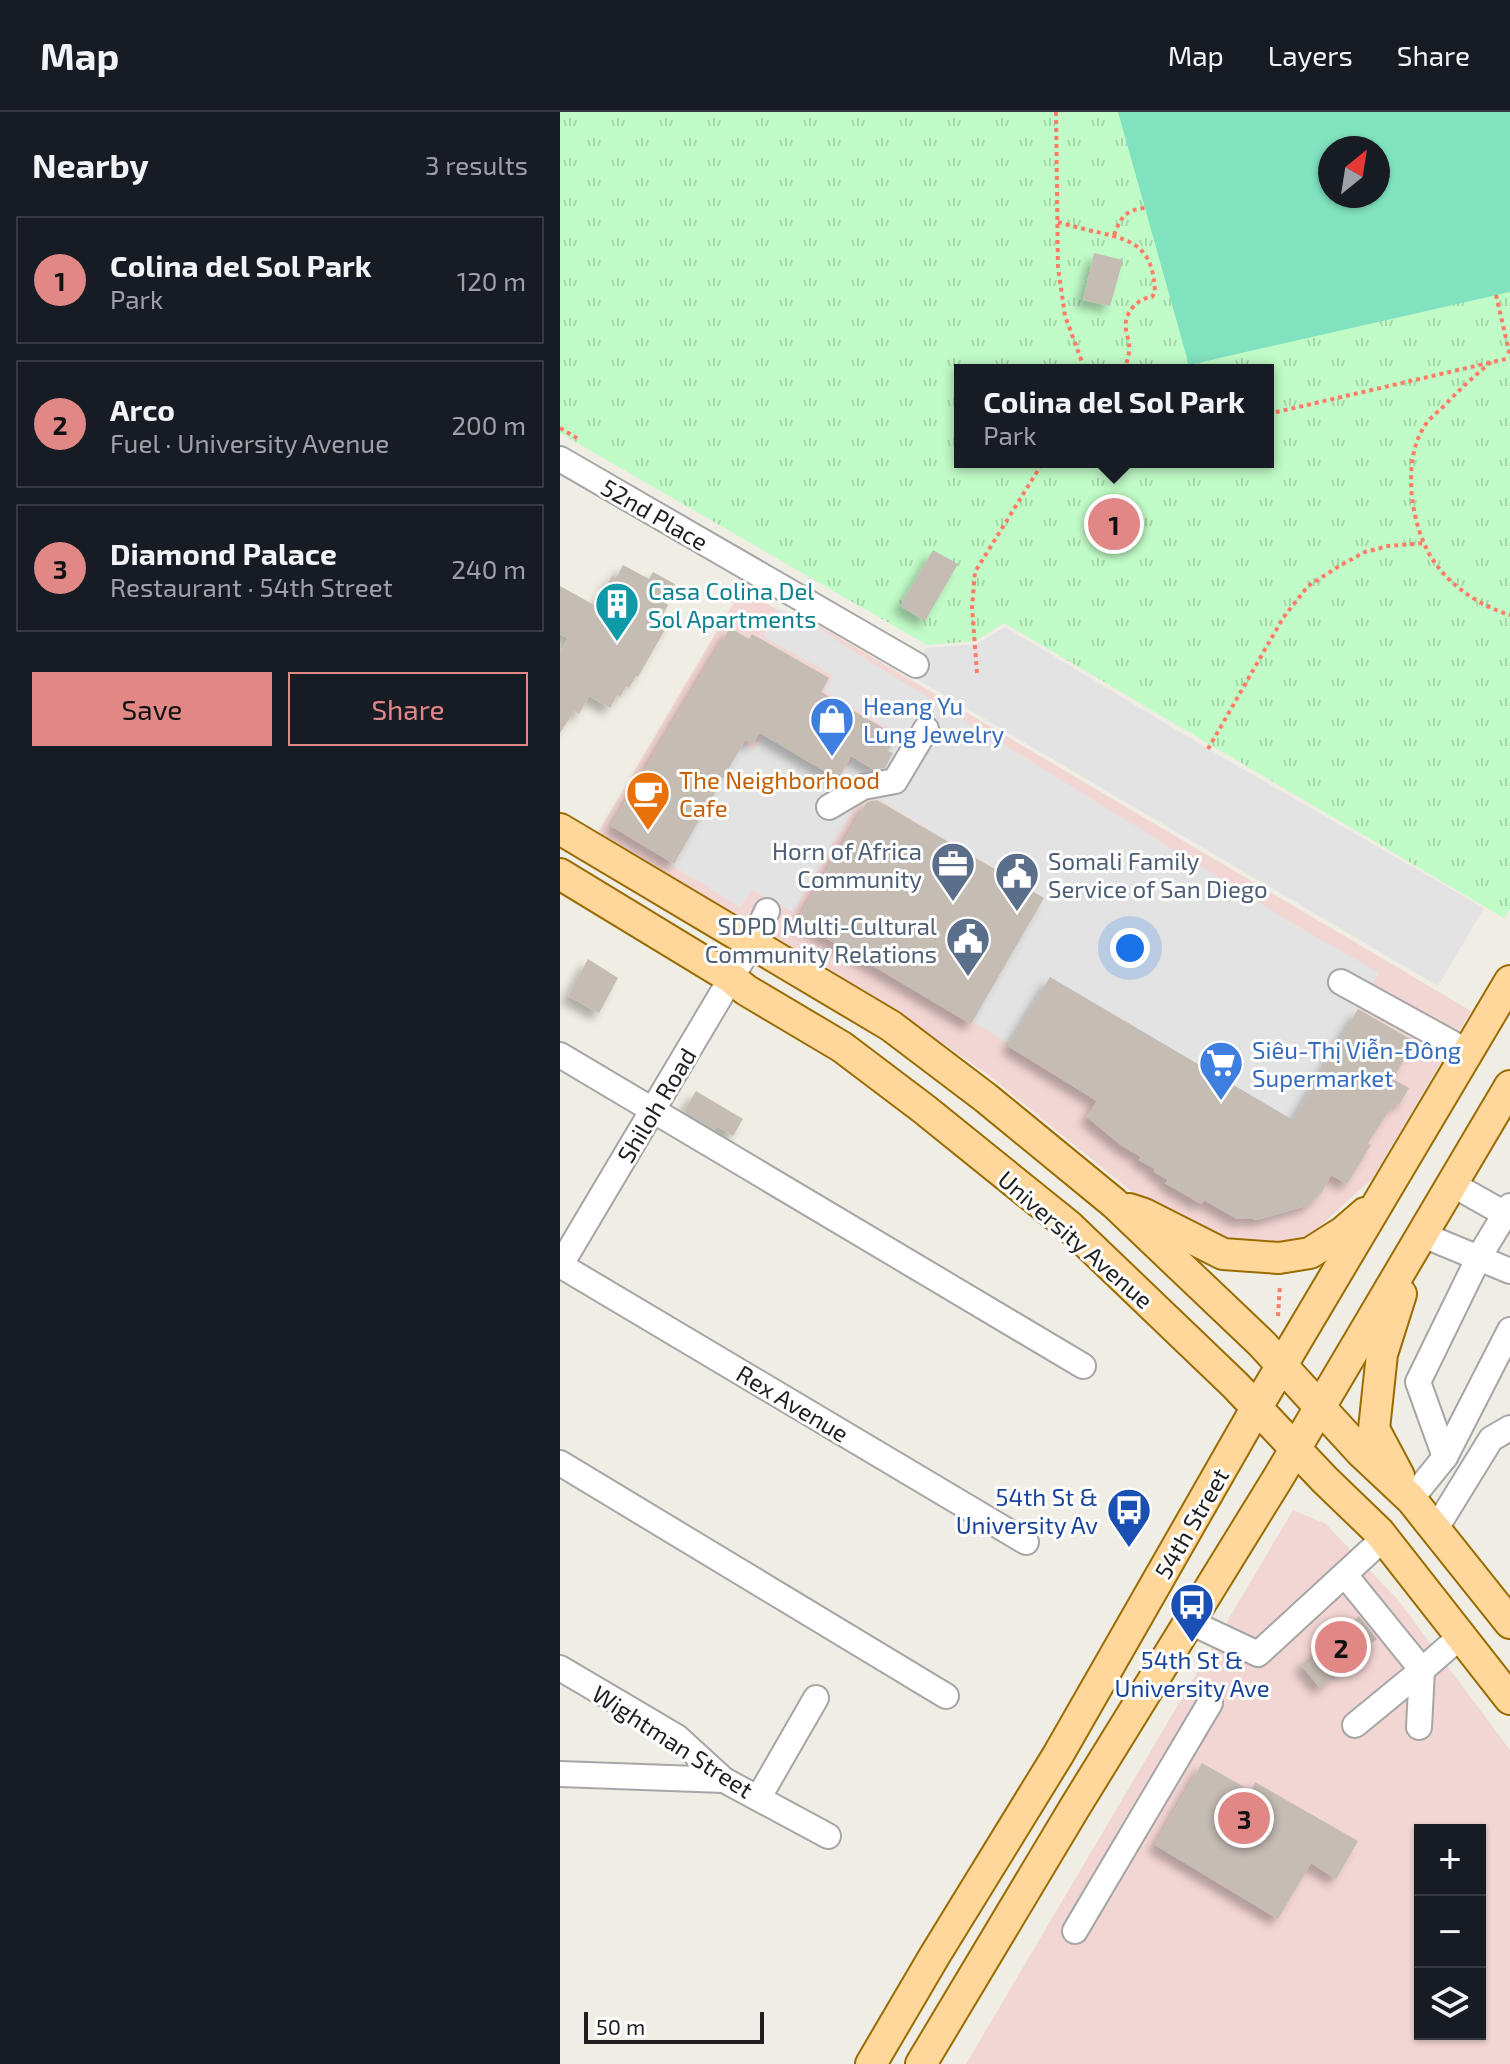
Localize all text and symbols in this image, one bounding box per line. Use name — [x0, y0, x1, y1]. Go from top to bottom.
text: Map — [40, 32, 119, 78]
text: Map — [1168, 38, 1224, 72]
text: Layers — [1268, 38, 1353, 72]
text: Share — [1397, 38, 1470, 72]
north arrow — [1318, 136, 1390, 208]
text: Nearby — [32, 144, 149, 185]
text: 3 results — [425, 149, 528, 180]
text: Colina del Sol Park — [110, 247, 372, 283]
text: 1 — [54, 265, 66, 296]
text: 120 m — [457, 265, 526, 296]
text: Park — [110, 283, 163, 314]
popup — [954, 364, 1274, 468]
text: Colina del Sol Park — [983, 383, 1245, 419]
text: Arco — [110, 391, 175, 427]
text: 2 — [52, 409, 68, 440]
text: 200 m — [451, 409, 526, 440]
text: Park — [983, 419, 1036, 450]
text: Fuel · University Avenue — [110, 427, 389, 458]
street label: 52nd Place — [597, 472, 713, 556]
pin: 1 — [1088, 494, 1140, 554]
text: Diamond Palace — [110, 535, 337, 571]
text: 3 — [53, 553, 67, 584]
text: 240 m — [451, 553, 526, 584]
text: Restaurant · 54th Street — [110, 571, 393, 602]
place label: Casa Colina Del Sol Apartments — [648, 576, 816, 633]
building icon: Casa Colina Del Sol Apartments — [593, 580, 641, 643]
button: Save — [32, 672, 272, 746]
button: Share — [288, 672, 528, 746]
place label: Heang Yu Lung Jewelry — [863, 691, 1005, 748]
shop icon: Heang Yu Lung Jewelry — [808, 695, 856, 758]
place label: The Neighborhood Cafe — [679, 765, 880, 822]
cafe icon: The Neighborhood Cafe — [624, 769, 672, 832]
place label: Horn of Africa Community — [772, 836, 922, 893]
office icon: Horn of Africa Community — [929, 840, 977, 903]
place label: Somali Family Service of San Diego — [1048, 846, 1268, 903]
public building icon: Somali Family Service of San Diego — [993, 850, 1041, 913]
place label: SDPD Multi-Cultural Community Relations — [705, 911, 937, 968]
public building icon: SDPD Multi-Cultural Community Relations — [944, 915, 992, 978]
your location — [1110, 928, 1150, 968]
place label: Siêu-Thị Viễn-Đông Supermarket — [1252, 1035, 1461, 1092]
supermarket icon: Siêu-Thị Viễn-Đông Supermarket — [1197, 1039, 1245, 1102]
street label: Shiloh Road — [610, 1042, 702, 1168]
street label: University Avenue — [993, 1164, 1159, 1314]
street label: Rex Avenue — [732, 1358, 854, 1448]
street label: 54th Street — [1148, 1463, 1234, 1583]
place label: 54th St & University Av — [956, 1482, 1098, 1539]
bus stop icon: 54th St & University Av — [1105, 1486, 1153, 1549]
bus stop icon: 54th St & University Ave — [1168, 1581, 1216, 1644]
pin: 2 — [1315, 1617, 1367, 1677]
place label: 54th St & University Ave — [1114, 1645, 1270, 1702]
street label: Wightman Street — [587, 1678, 759, 1804]
pin: 3 — [1218, 1788, 1270, 1848]
map controls — [1414, 1824, 1486, 2040]
button: + — [1414, 1824, 1486, 1896]
button: − — [1414, 1896, 1486, 1968]
button: layers — [1414, 1968, 1486, 2040]
scale bar — [584, 2008, 764, 2044]
text: 50 m — [596, 2013, 645, 2039]

